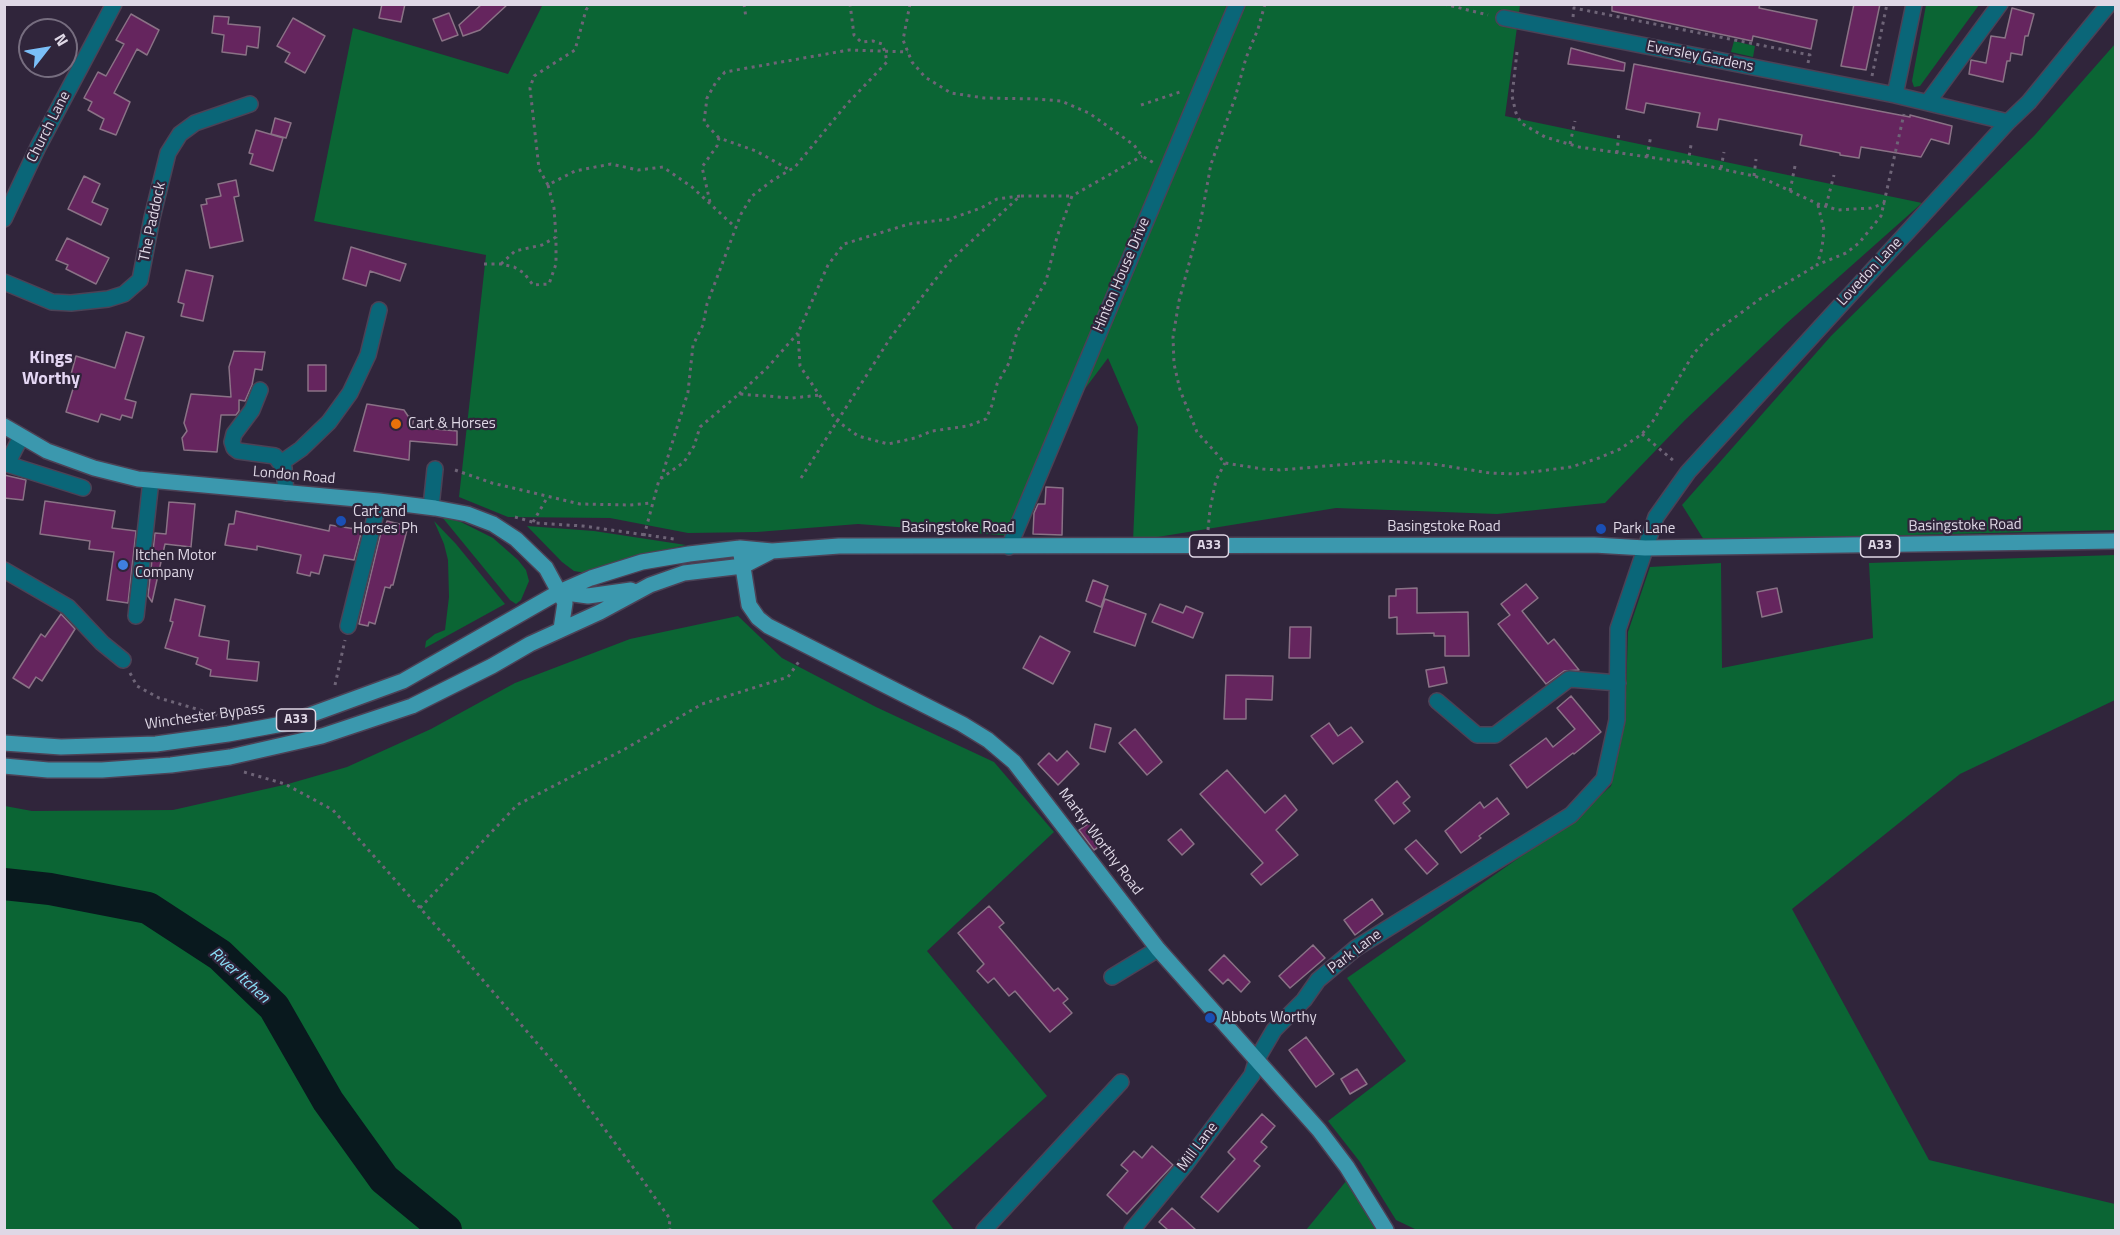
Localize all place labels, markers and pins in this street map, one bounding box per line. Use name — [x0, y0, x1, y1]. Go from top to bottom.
place label: Cart & Horses — [408, 415, 496, 433]
marker: Cart & Horses — [389, 417, 403, 431]
place label: Cart and Horses Ph — [353, 503, 418, 538]
marker: Cart and Horses Ph — [334, 514, 348, 528]
place label: Park Lane — [1613, 520, 1675, 538]
marker: Park Lane — [1594, 522, 1608, 536]
place label: Itchen Motor Company — [135, 547, 216, 582]
marker: Itchen Motor Company — [116, 558, 130, 572]
place label: Abbots Worthy — [1222, 1009, 1317, 1027]
marker: Abbots Worthy — [1203, 1011, 1217, 1025]

